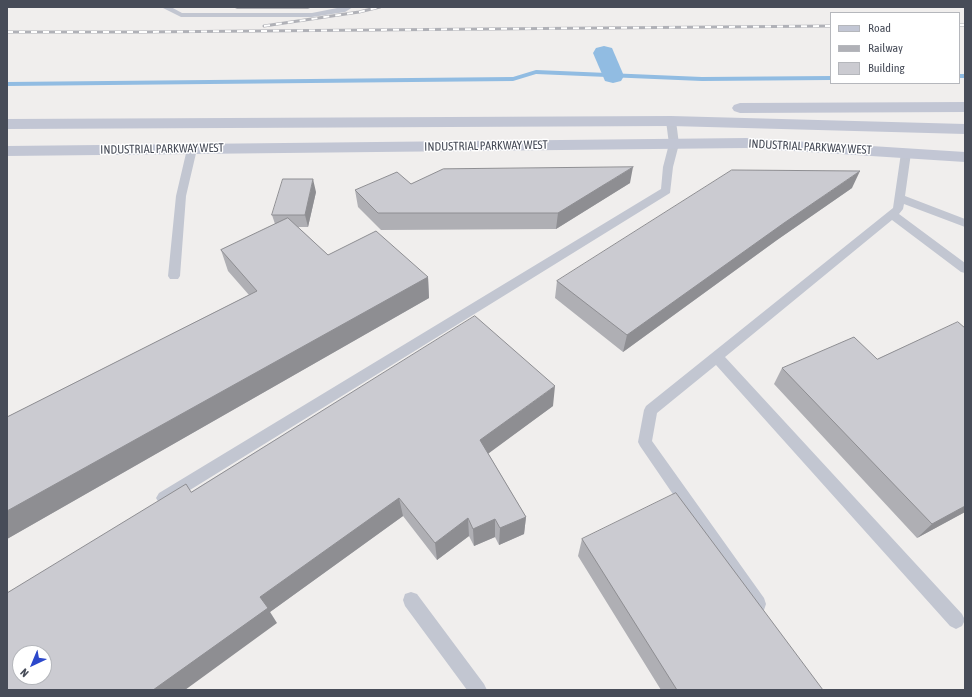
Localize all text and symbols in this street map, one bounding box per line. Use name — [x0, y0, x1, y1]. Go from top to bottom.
legend — [830, 12, 960, 84]
text: Road — [868, 21, 891, 35]
text: Railway — [868, 41, 903, 55]
text: Building — [868, 61, 905, 75]
street label: INDUSTRIAL PARKWAY WEST — [748, 137, 872, 157]
street label: INDUSTRIAL PARKWAY WEST — [424, 138, 548, 154]
street label: INDUSTRIAL PARKWAY WEST — [100, 141, 224, 157]
north arrow — [12, 645, 52, 685]
text: N — [18, 666, 31, 679]

